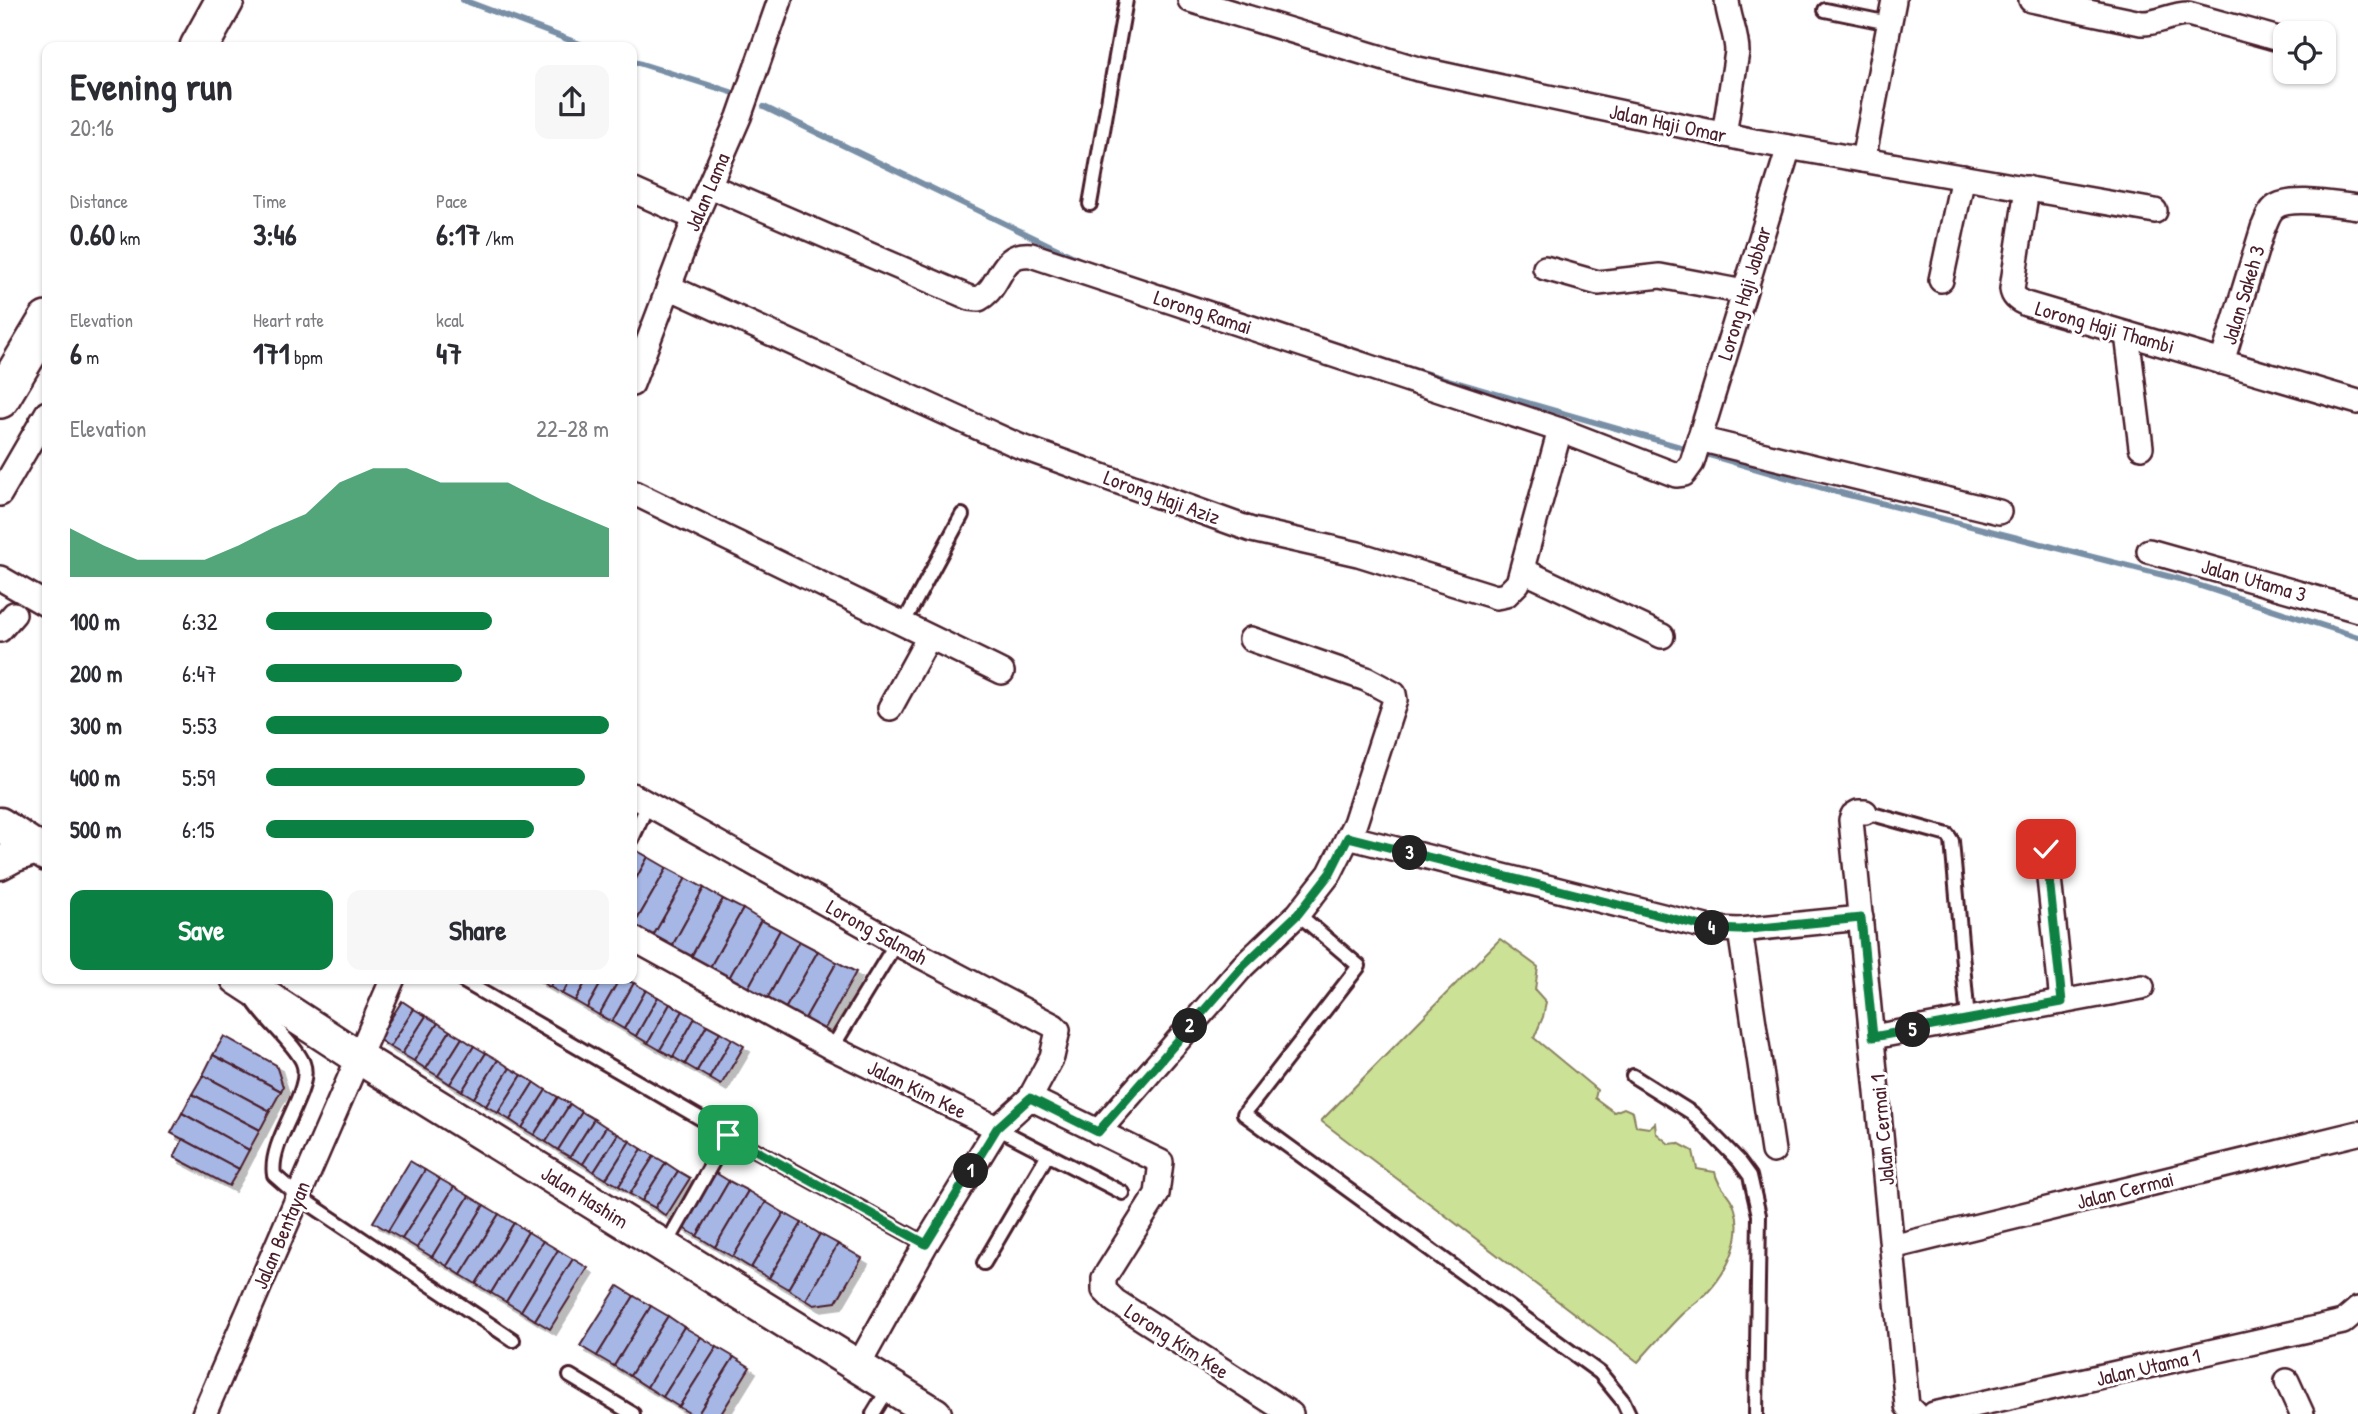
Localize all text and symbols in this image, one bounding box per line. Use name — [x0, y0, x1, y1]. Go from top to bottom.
map controls — [2273, 21, 2336, 84]
button: locate — [2273, 21, 2336, 84]
text: Evening run — [70, 60, 233, 112]
button: share — [535, 65, 609, 139]
street label: Jalan Haji Omar — [1607, 96, 1729, 150]
text: 20:16 — [70, 112, 114, 143]
street label: Jalan Lama — [677, 148, 737, 236]
text: Distance — [70, 188, 128, 214]
text: Time — [253, 188, 287, 214]
text: Pace — [436, 188, 468, 214]
text: 0.60 — [70, 214, 115, 254]
text: 3:46 — [253, 214, 297, 254]
text: 6:17 — [436, 214, 481, 254]
street label: Lorong Haji Jabbar — [1710, 222, 1778, 364]
text: km — [115, 225, 140, 251]
text: /km — [481, 225, 514, 251]
street label: Jalan Sakeh 3 — [2214, 242, 2272, 348]
street label: Lorong Ramai — [1150, 283, 1256, 341]
street label: Lorong Haji Thambi — [2032, 293, 2178, 361]
text: Elevation — [70, 307, 133, 333]
text: Heart rate — [253, 307, 324, 333]
text: kcal — [436, 307, 464, 333]
text: 6 — [70, 333, 82, 373]
text: 171 — [253, 333, 290, 373]
text: 47 — [436, 333, 462, 373]
text: m — [82, 344, 99, 370]
text: bpm — [290, 344, 323, 370]
text: Elevation — [70, 413, 146, 444]
text: 22–28 m — [536, 413, 609, 444]
street label: Lorong Haji Aziz — [1100, 463, 1224, 531]
street label: Jalan Utama 3 — [2198, 551, 2310, 609]
text: 100 m — [70, 606, 120, 637]
text: 6:32 — [182, 606, 218, 637]
text: 200 m — [70, 658, 122, 689]
text: 6:47 — [182, 658, 217, 689]
text: 300 m — [70, 710, 122, 741]
text: 5:53 — [182, 710, 217, 741]
text: 400 m — [70, 762, 120, 793]
text: 5:59 — [182, 762, 215, 793]
text: 500 m — [70, 814, 121, 845]
text: 6:15 — [182, 814, 215, 845]
pin — [2016, 819, 2076, 879]
icon: check — [2027, 830, 2065, 868]
pin: 3 — [1392, 836, 1428, 870]
text: 3 — [1405, 839, 1414, 865]
button: Save — [70, 890, 333, 970]
button: Share — [347, 890, 609, 970]
street label: Lorong Salmah — [821, 892, 933, 972]
pin: 4 — [1694, 911, 1730, 946]
text: 4 — [1708, 914, 1715, 940]
pin: 2 — [1172, 1009, 1208, 1044]
text: 2 — [1185, 1012, 1194, 1038]
pin: 5 — [1896, 1012, 1930, 1048]
text: 5 — [1908, 1016, 1917, 1042]
street label: Jalan Kim Kee — [863, 1053, 971, 1125]
street label: Jalan Cermai 1 — [1863, 1073, 1901, 1187]
pin — [698, 1105, 758, 1165]
icon: arrive — [709, 1116, 747, 1154]
pin: 1 — [954, 1154, 988, 1188]
text: 1 — [967, 1157, 974, 1183]
street label: Jalan Hashim — [536, 1159, 634, 1235]
street label: Jalan Cermai — [2073, 1164, 2177, 1216]
street label: Jalan Bentayan — [245, 1177, 317, 1293]
street label: Lorong Kim Kee — [1119, 1296, 1235, 1386]
street label: Jalan Utama 1 — [2093, 1341, 2203, 1393]

